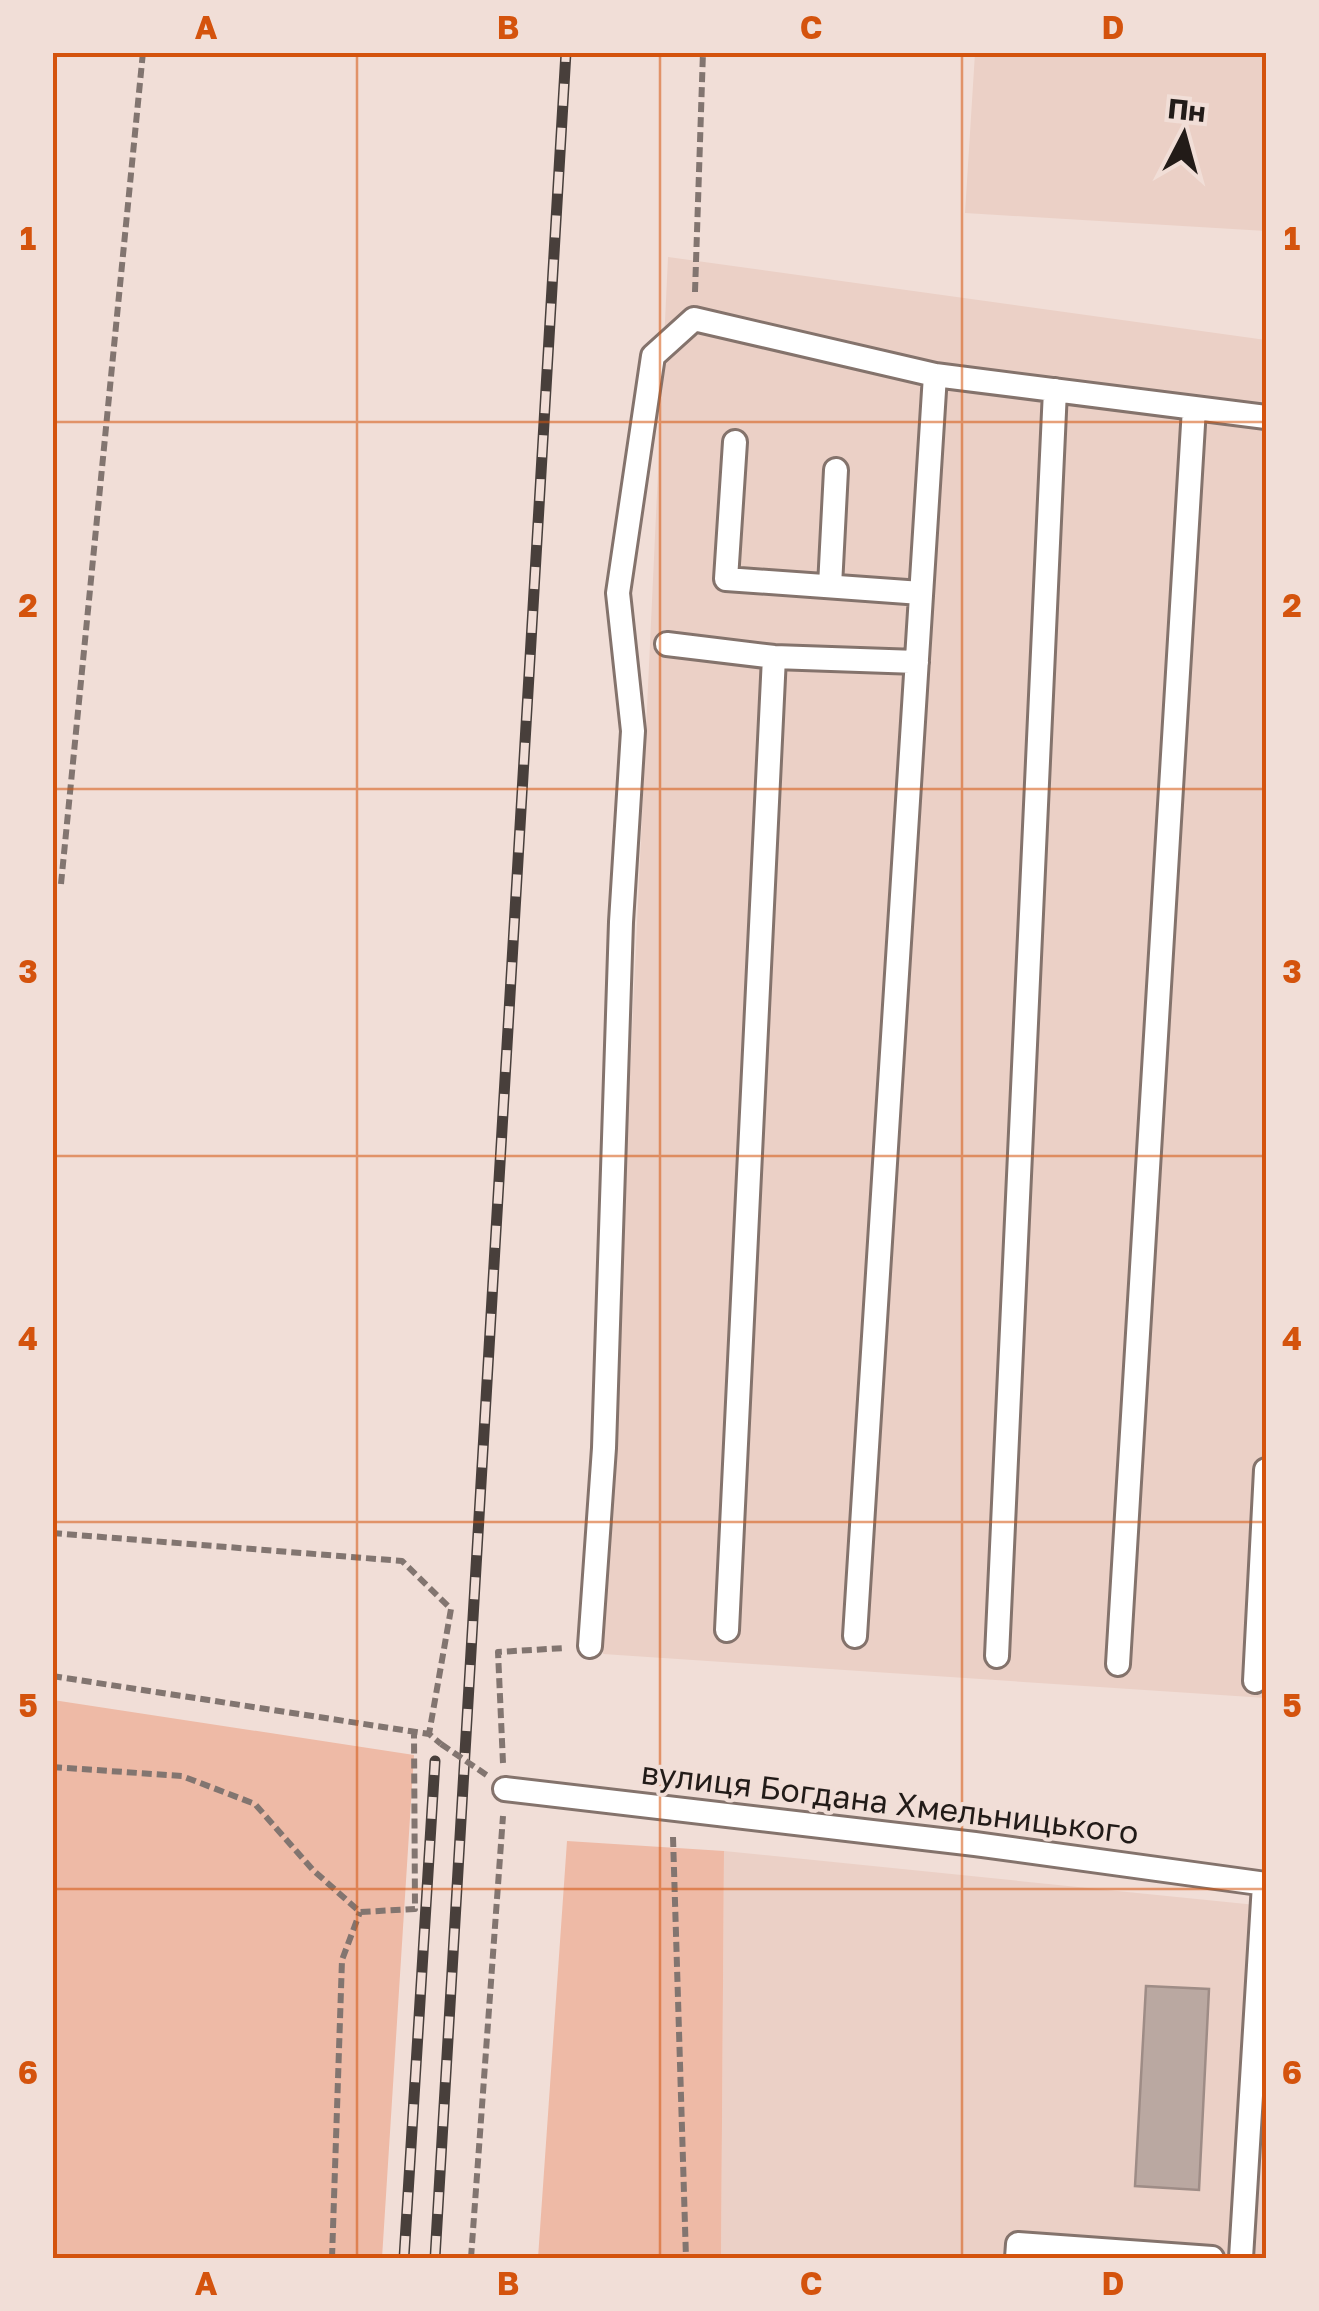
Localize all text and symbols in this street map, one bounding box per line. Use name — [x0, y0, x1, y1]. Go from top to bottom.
text: A — [195, 8, 218, 46]
text: B — [497, 8, 519, 46]
text: C — [800, 8, 822, 46]
text: D — [1102, 8, 1124, 46]
north arrow — [1134, 85, 1234, 185]
text: Пн — [1166, 91, 1207, 128]
text: 1 — [20, 219, 36, 257]
text: 1 — [1284, 219, 1300, 257]
text: 2 — [18, 586, 38, 624]
text: 2 — [1282, 586, 1302, 624]
text: 3 — [18, 952, 38, 990]
text: 3 — [1282, 952, 1302, 990]
text: 4 — [18, 1319, 38, 1357]
text: 4 — [1282, 1319, 1302, 1357]
text: 5 — [18, 1686, 38, 1724]
text: 5 — [1282, 1686, 1302, 1724]
street label: вулиця Богдана Хмельницького — [639, 1753, 1141, 1851]
text: 6 — [18, 2053, 38, 2091]
text: 6 — [1282, 2053, 1302, 2091]
text: A — [195, 2264, 218, 2302]
text: B — [497, 2264, 519, 2302]
text: C — [800, 2264, 822, 2302]
text: D — [1102, 2264, 1124, 2302]

